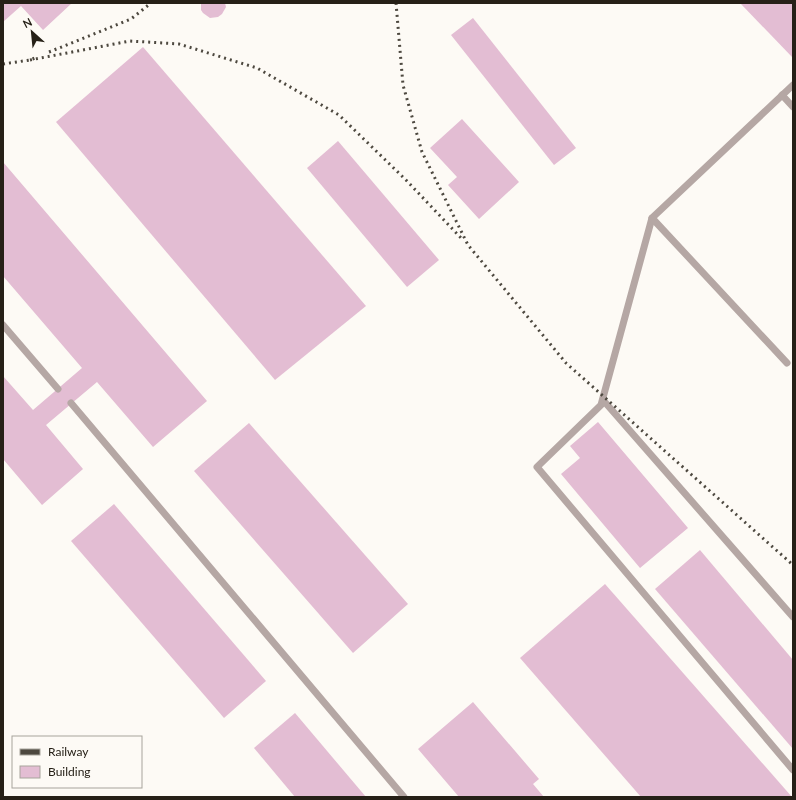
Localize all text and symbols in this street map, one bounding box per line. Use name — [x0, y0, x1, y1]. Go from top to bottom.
north arrow — [12, 12, 52, 52]
text: N — [21, 15, 34, 30]
legend — [12, 736, 142, 788]
text: Railway — [48, 744, 89, 759]
text: Building — [48, 764, 91, 779]

